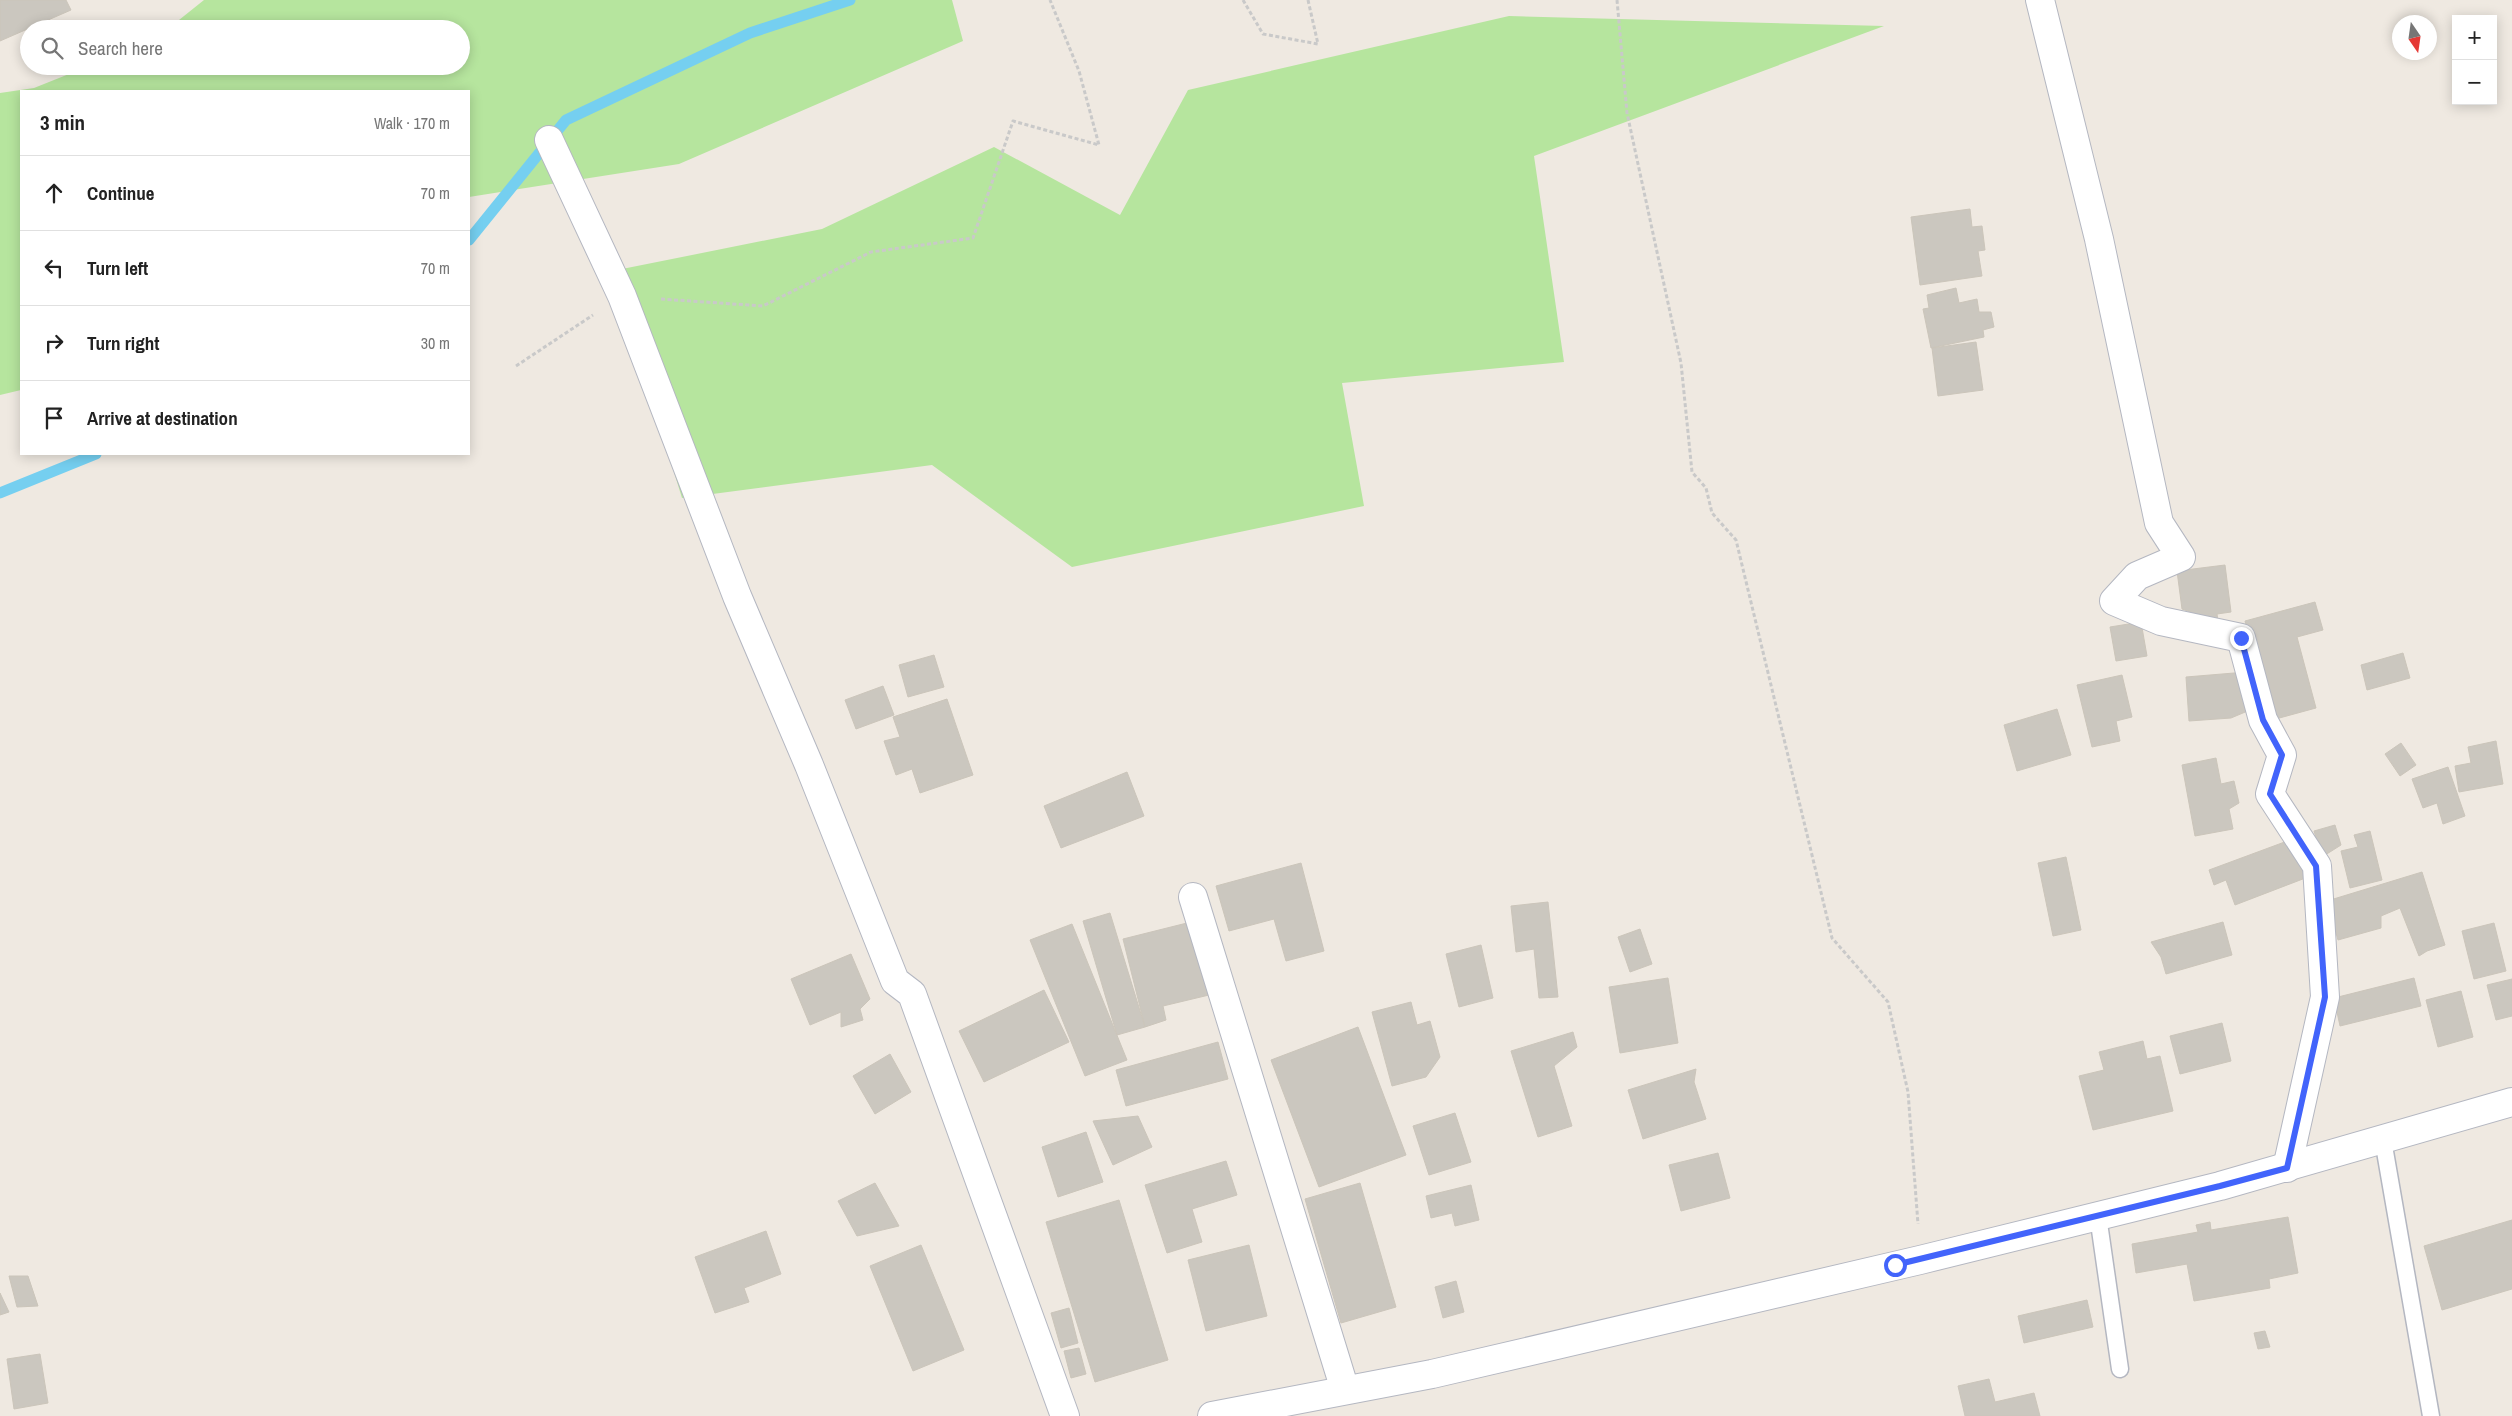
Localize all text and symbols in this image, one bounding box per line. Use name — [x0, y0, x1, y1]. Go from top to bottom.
north arrow — [2392, 15, 2437, 60]
map controls — [2452, 15, 2497, 105]
button: + — [2452, 15, 2497, 60]
search box — [20, 20, 470, 75]
icon: search — [38, 34, 66, 62]
text: Search here — [78, 35, 163, 61]
button: − — [2452, 60, 2497, 105]
text: 3 min — [40, 108, 85, 137]
text: Walk · 170 m — [374, 112, 450, 134]
icon: ahead — [40, 179, 68, 207]
text: Continue — [87, 180, 155, 206]
text: 70 m — [421, 182, 450, 204]
icon: left — [40, 254, 68, 282]
text: Turn left — [87, 255, 148, 281]
text: 70 m — [421, 257, 450, 279]
icon: right — [40, 329, 68, 357]
text: Turn right — [87, 330, 159, 356]
text: 30 m — [421, 332, 450, 354]
icon: arrive — [40, 404, 68, 432]
text: Arrive at destination — [87, 405, 238, 431]
route end — [2230, 627, 2253, 650]
route start — [1884, 1254, 1907, 1277]

